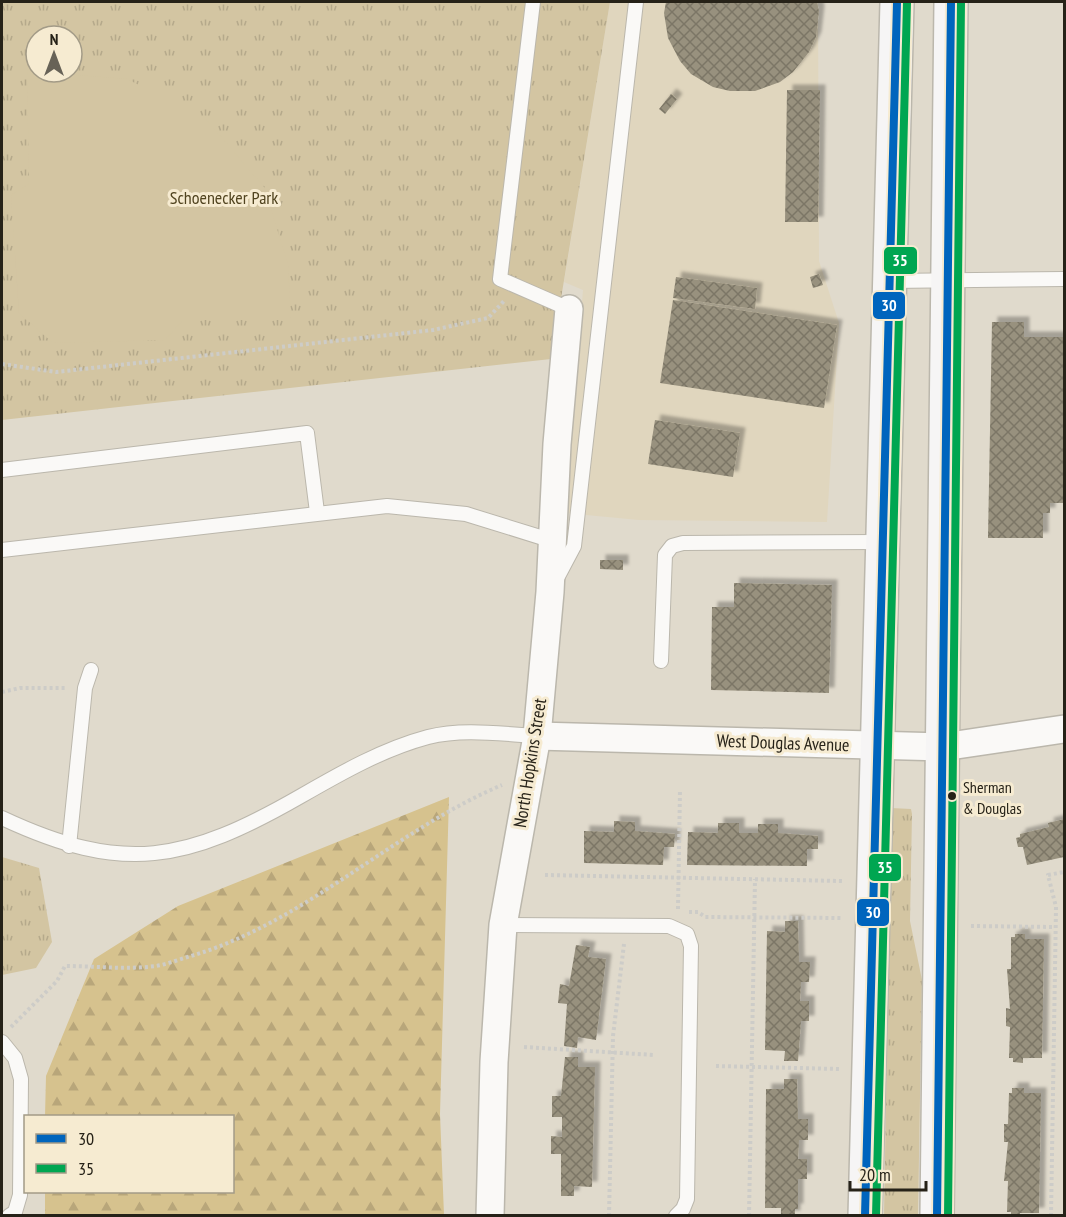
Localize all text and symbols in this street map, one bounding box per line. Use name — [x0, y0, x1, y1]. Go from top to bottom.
north arrow — [24, 24, 84, 84]
text: N — [50, 29, 58, 49]
park label: Schoenecker Park — [170, 186, 278, 209]
line badge: 35 — [883, 246, 918, 275]
text: 35 — [892, 250, 908, 270]
line badge: 30 — [872, 291, 906, 320]
text: 30 — [881, 295, 897, 315]
street label: North Hopkins Street — [508, 697, 551, 829]
street label: West Douglas Avenue — [716, 729, 850, 756]
place label: Sherman & Douglas — [963, 777, 1022, 818]
marker: Sherman & Douglas — [946, 790, 958, 802]
line badge: 35 — [868, 853, 902, 882]
text: 35 — [877, 857, 893, 877]
line badge: 30 — [856, 898, 890, 927]
text: 30 — [865, 902, 881, 922]
legend — [24, 1115, 234, 1193]
text: 30 — [78, 1127, 94, 1150]
scale bar — [850, 1154, 926, 1192]
text: 35 — [78, 1157, 94, 1180]
text: 20 m — [859, 1163, 891, 1186]

